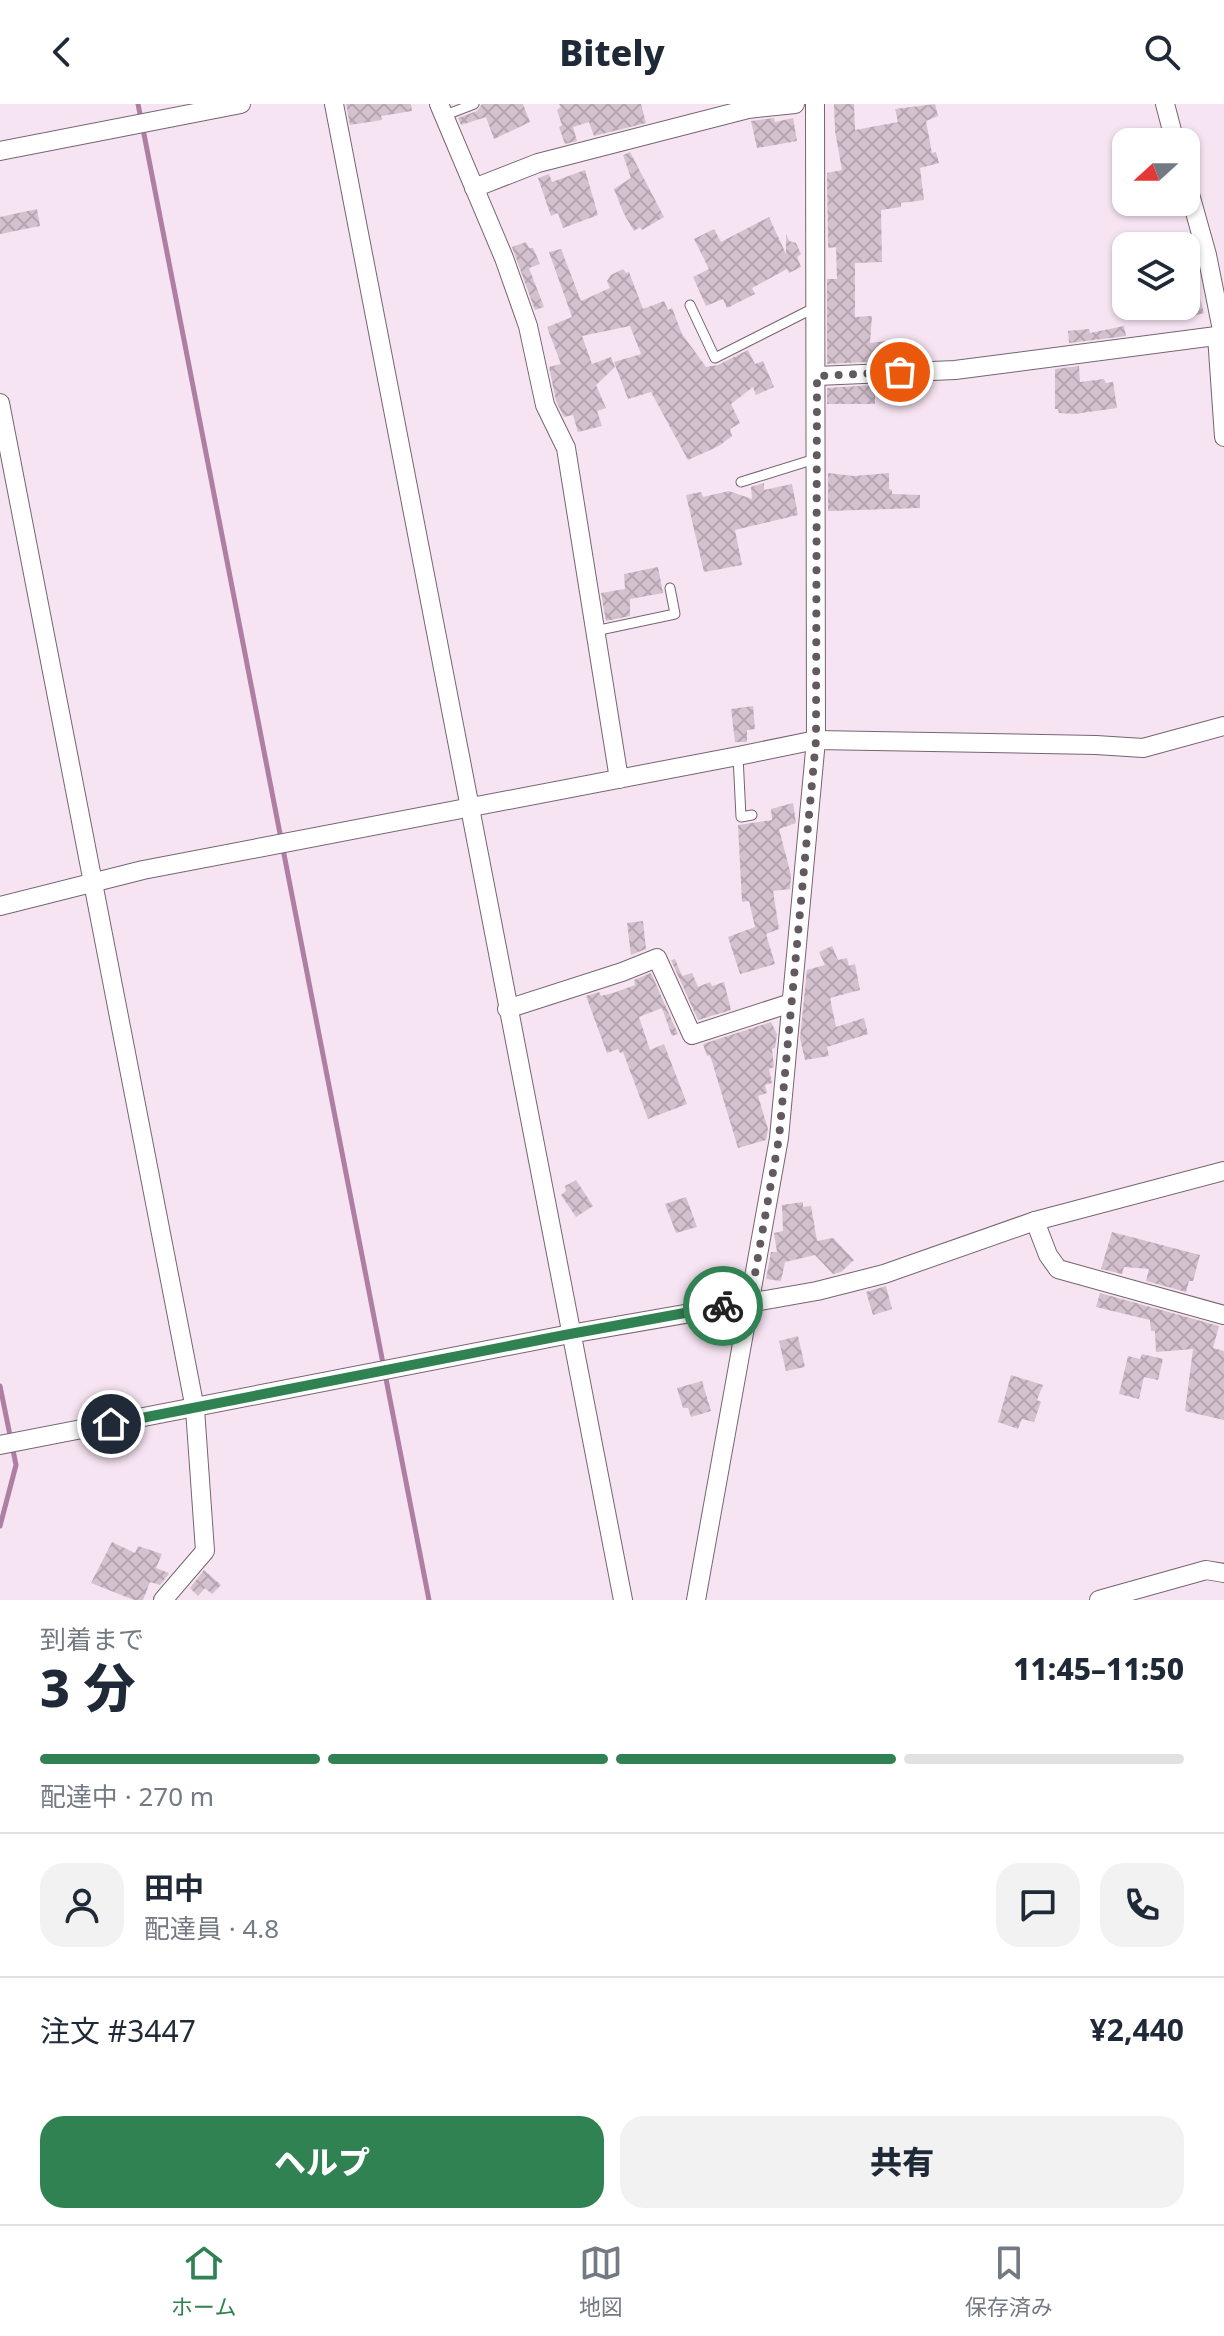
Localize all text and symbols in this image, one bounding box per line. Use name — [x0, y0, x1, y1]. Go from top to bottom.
text: Bitely — [559, 28, 665, 77]
icon: back — [40, 30, 84, 74]
icon: search — [1140, 30, 1184, 74]
north arrow — [1112, 128, 1200, 216]
map controls — [1112, 128, 1200, 320]
button: layers — [1112, 232, 1200, 320]
pin — [866, 338, 934, 406]
icon: bag — [878, 350, 922, 394]
courier — [683, 1266, 763, 1346]
icon: bike — [701, 1284, 745, 1328]
pin — [77, 1390, 145, 1458]
icon: home — [89, 1402, 133, 1446]
text: 到着まで — [40, 1621, 144, 1657]
text: 11:45–11:50 — [1013, 1648, 1184, 1689]
text: 3 分 — [40, 1651, 136, 1722]
text: 配達中 · 270 m — [40, 1778, 214, 1814]
button: person — [40, 1863, 124, 1947]
button: chat — [996, 1863, 1080, 1947]
button: phone — [1100, 1863, 1184, 1947]
text: 田中 — [144, 1867, 204, 1908]
text: 配達員 · 4.8 — [144, 1910, 279, 1946]
text: ¥2,440 — [1090, 2009, 1184, 2050]
text: 注文 #3447 — [40, 2010, 196, 2051]
button: ヘルプ — [40, 2116, 604, 2208]
button: 共有 — [620, 2116, 1184, 2208]
tab: ホーム — [171, 2241, 236, 2321]
tab: 地図 — [579, 2241, 623, 2321]
tab: 保存済み — [965, 2241, 1053, 2321]

